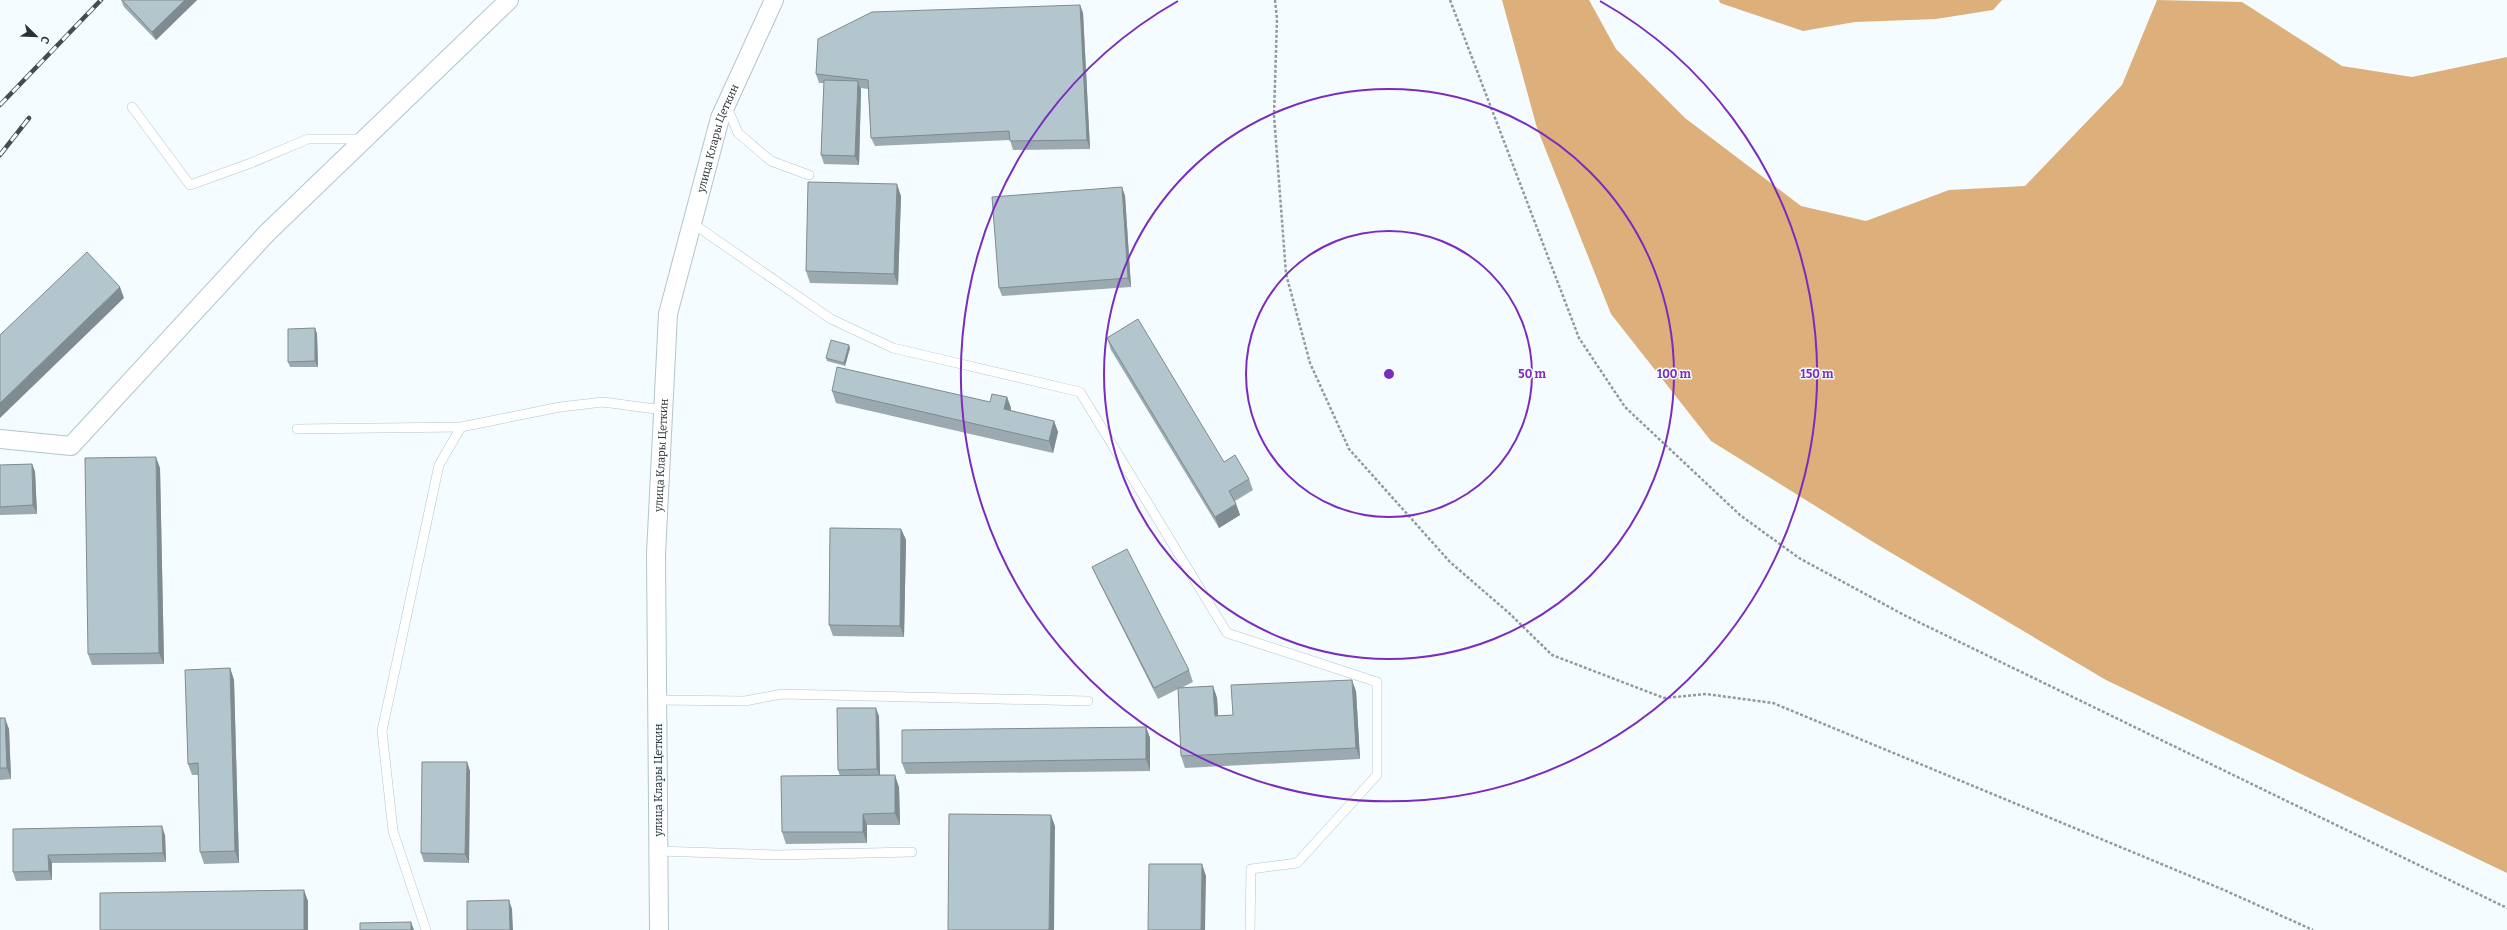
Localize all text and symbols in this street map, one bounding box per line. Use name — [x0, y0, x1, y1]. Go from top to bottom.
north arrow — [16, 16, 56, 56]
text: С — [37, 34, 52, 45]
street label: улица Клары Цеткин — [694, 82, 742, 195]
centre of rings — [1382, 367, 1396, 381]
text: 50 m — [1518, 367, 1546, 381]
text: 100 m — [1657, 367, 1692, 381]
text: 150 m — [1801, 367, 1834, 381]
street label: улица Клары Цеткин — [652, 398, 671, 513]
street label: улица Клары Цеткин — [652, 723, 665, 838]

